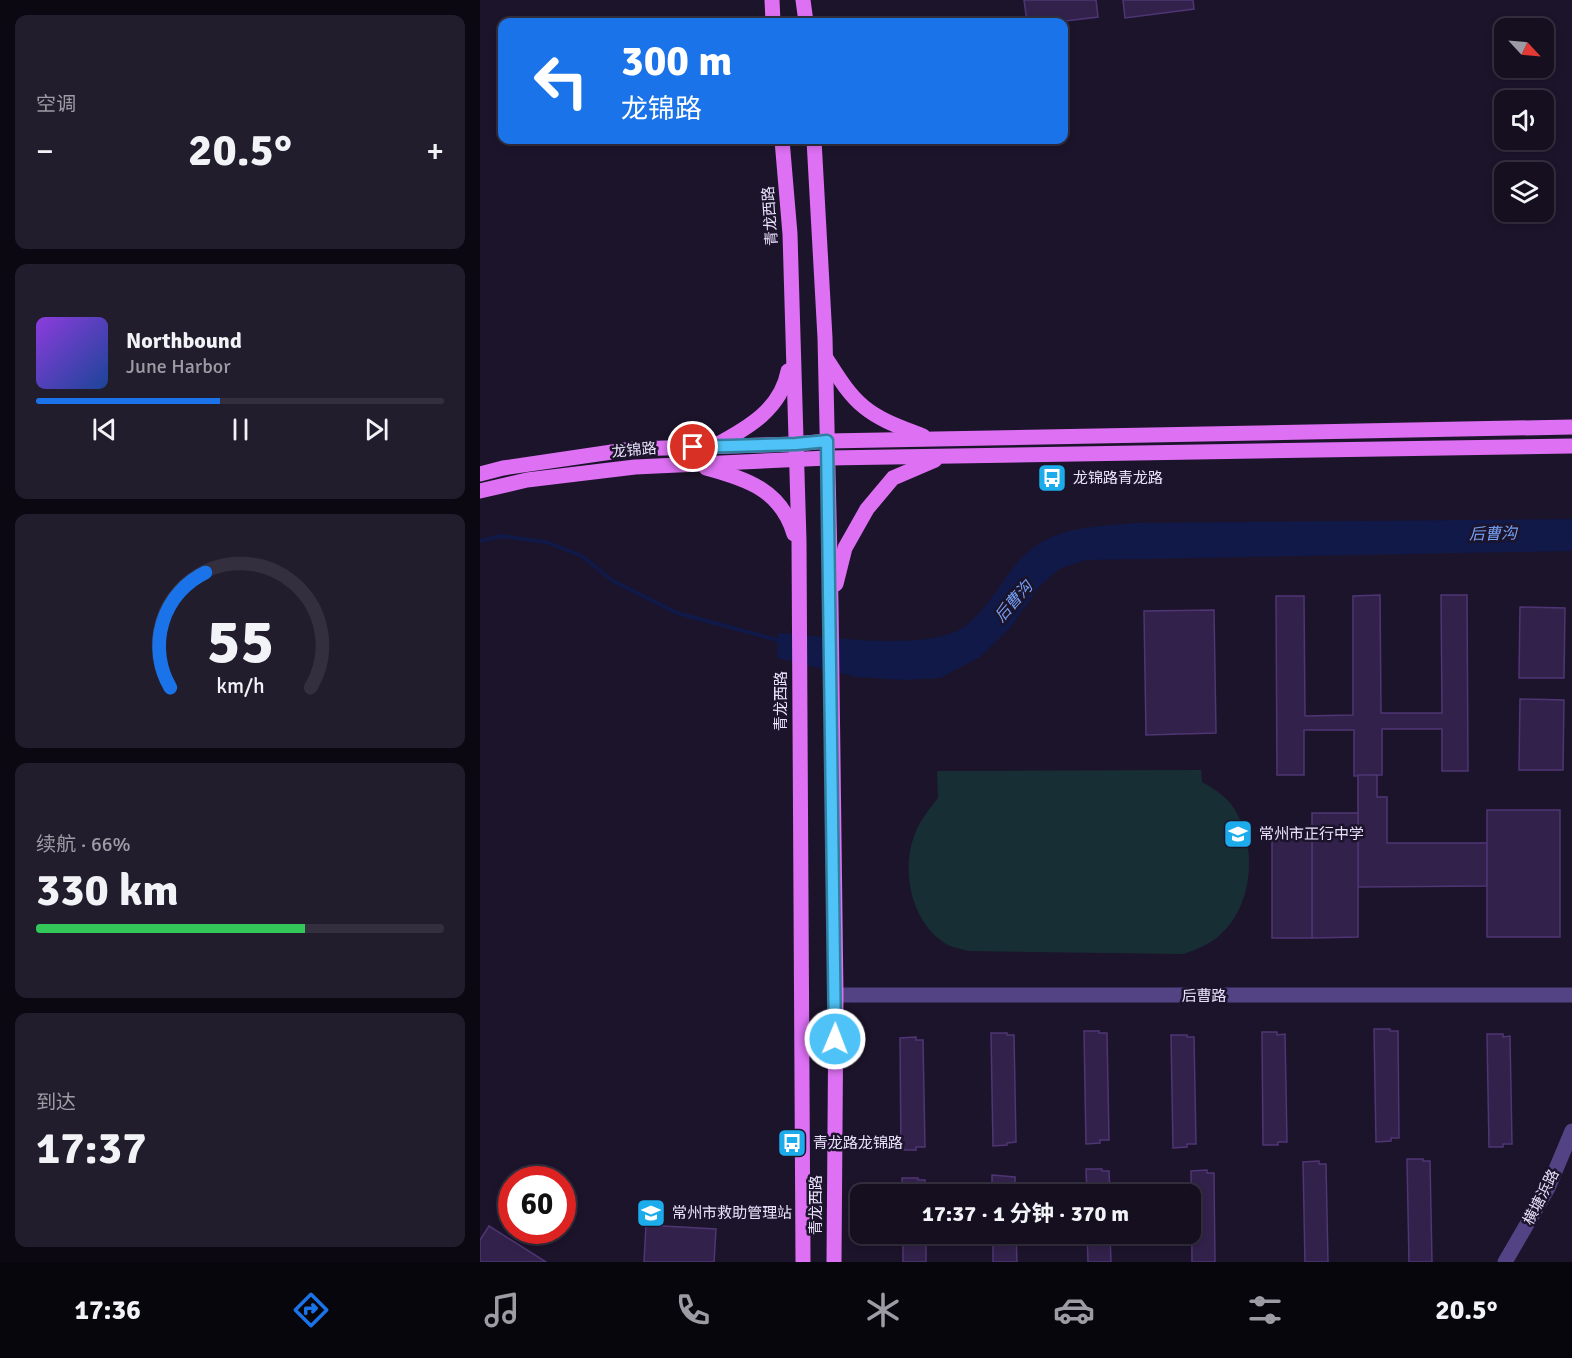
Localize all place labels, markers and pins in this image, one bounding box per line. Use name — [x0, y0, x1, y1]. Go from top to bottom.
pin — [667, 421, 718, 472]
bus stop icon: 龙锦路青龙路 — [1036, 462, 1068, 494]
place label: 龙锦路青龙路 — [1073, 469, 1163, 487]
school or university icon: 常州市正行中学 — [1222, 818, 1254, 850]
place label: 常州市正行中学 — [1259, 825, 1364, 843]
bus stop icon: 青龙路龙锦路 — [776, 1127, 808, 1159]
place label: 青龙路龙锦路 — [813, 1134, 903, 1152]
school or university icon: 常州市救助管理站 — [635, 1197, 667, 1229]
place label: 常州市救助管理站 — [672, 1204, 792, 1222]

